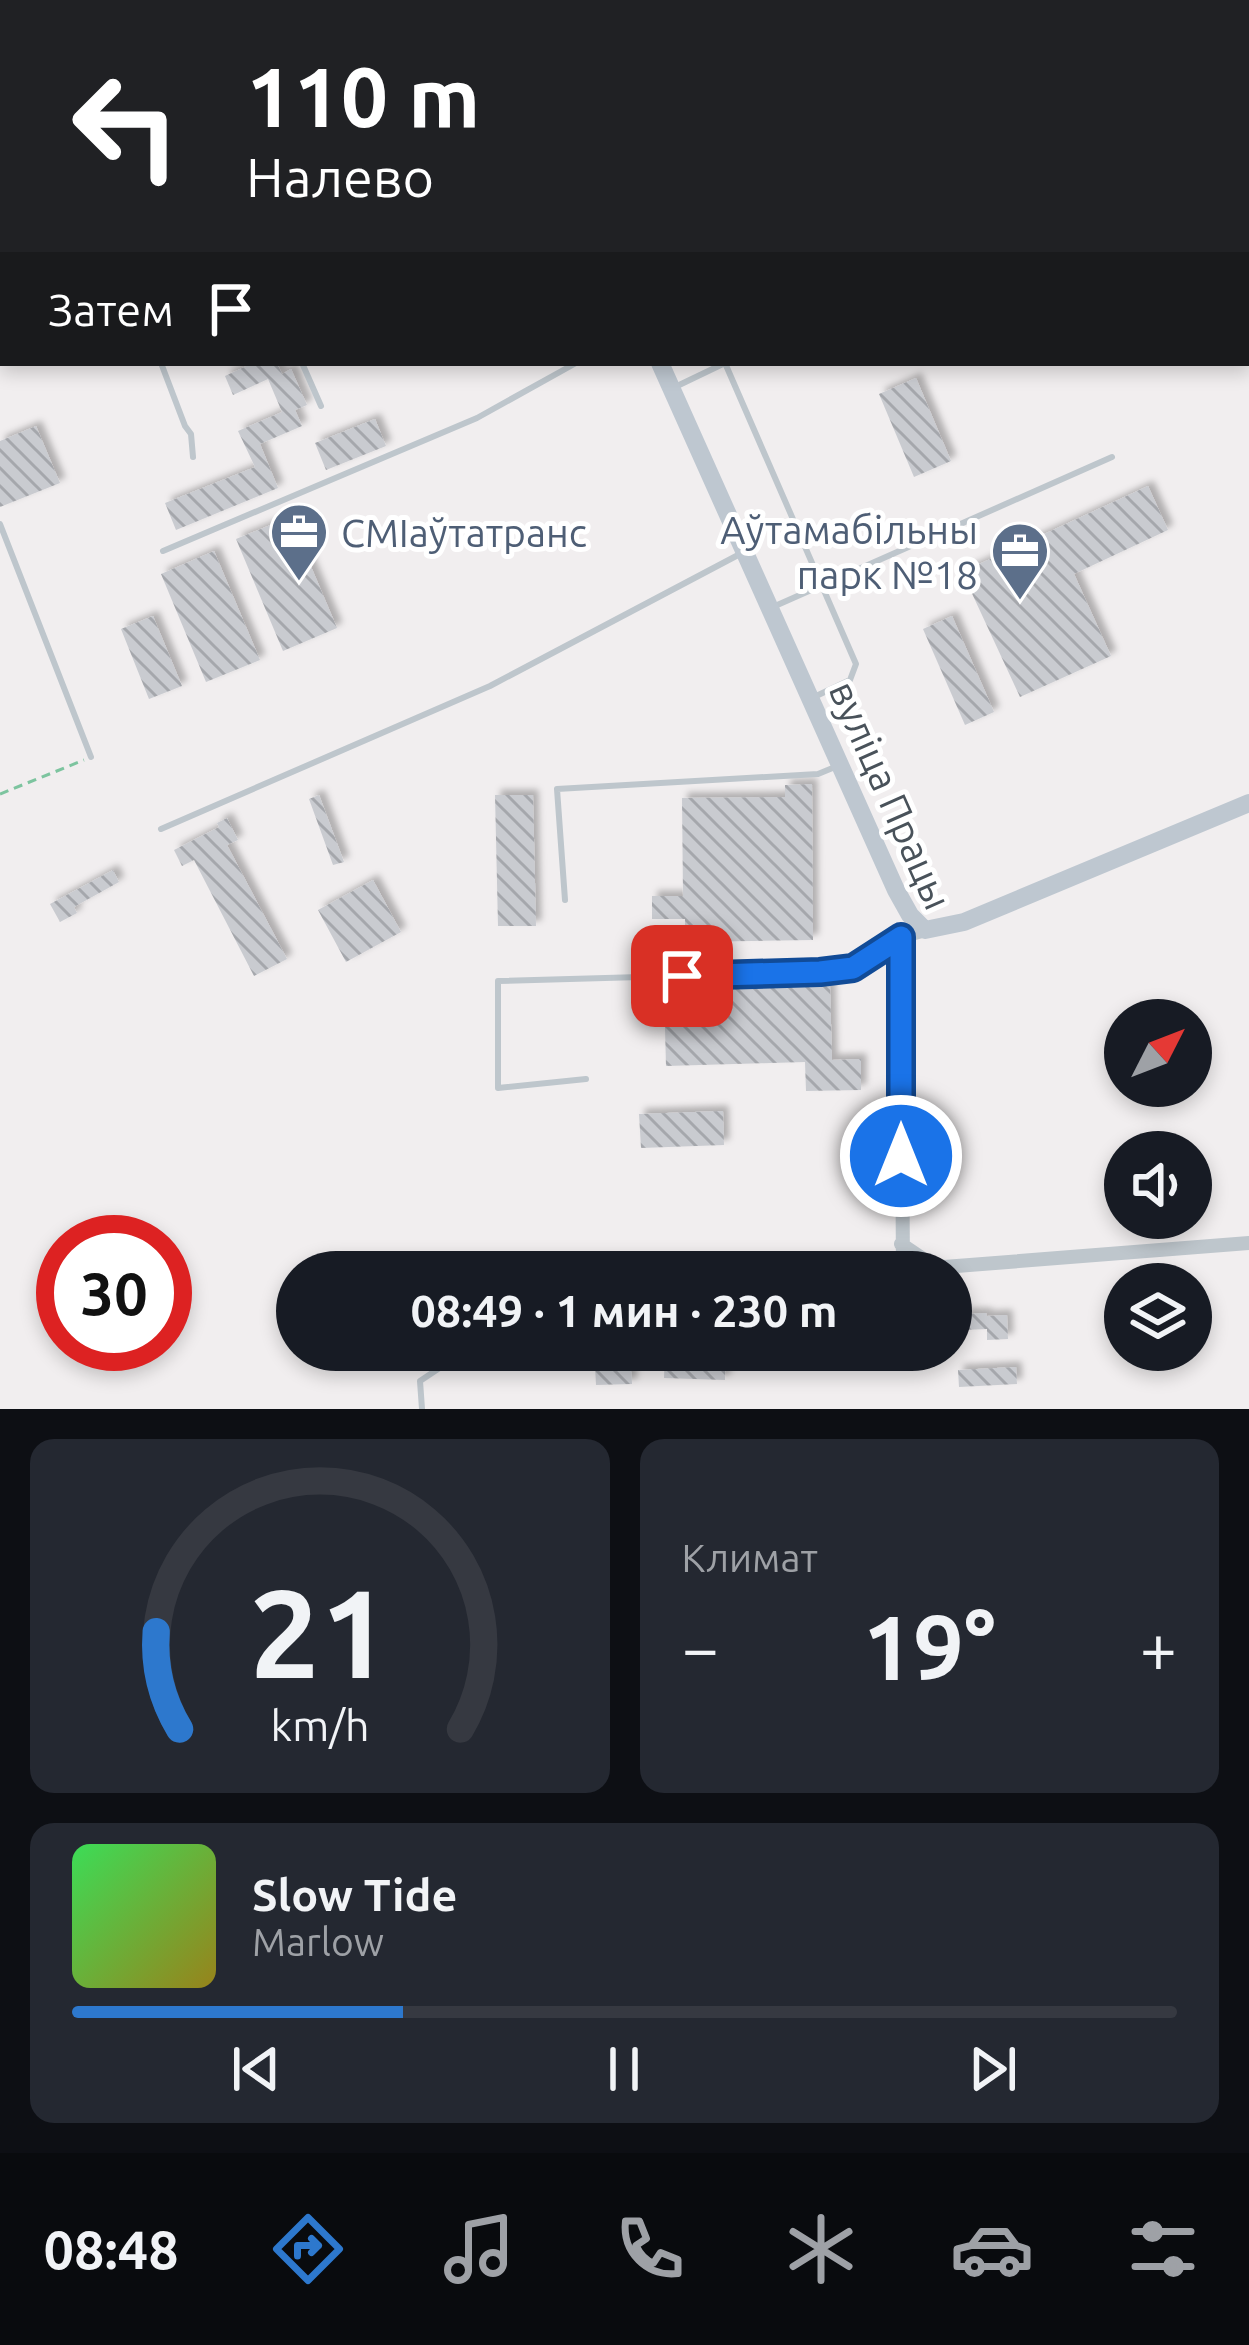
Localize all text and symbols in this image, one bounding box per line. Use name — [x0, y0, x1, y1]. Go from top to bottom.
icon: left — [48, 48, 204, 204]
text: 110 m — [246, 49, 480, 143]
text: Налево — [246, 147, 434, 207]
icon: arrive — [198, 276, 264, 342]
text: Затем — [48, 284, 174, 335]
office icon: СМІаўтатранс — [268, 501, 330, 583]
place label: Аўтамабільны парк №18 — [720, 508, 978, 596]
place label: СМІаўтатранс — [341, 511, 587, 554]
office icon: Аўтамабільны парк №18 — [989, 520, 1051, 602]
street label: вуліца Працы — [822, 674, 960, 916]
pin — [631, 925, 733, 1027]
icon: arrive — [649, 943, 715, 1009]
north arrow — [1104, 999, 1212, 1107]
map controls — [1104, 999, 1212, 1371]
position arrow — [838, 1093, 964, 1219]
button: sound — [1104, 1131, 1212, 1239]
speed limit sign: 30 — [36, 1215, 192, 1371]
button: layers — [1104, 1263, 1212, 1371]
text: 08:49 · 1 мин · 230 m — [410, 1285, 838, 1336]
text: Климат — [682, 1536, 818, 1579]
text: 21 — [249, 1562, 390, 1702]
text: 19° — [863, 1596, 996, 1697]
text: − — [682, 1610, 719, 1684]
text: + — [1140, 1610, 1177, 1684]
text: km/h — [270, 1701, 369, 1749]
text: Slow Tide — [252, 1869, 457, 1920]
text: Marlow — [252, 1920, 384, 1963]
icon: previous — [223, 2036, 289, 2102]
icon: pause — [591, 2036, 657, 2102]
icon: next — [960, 2036, 1026, 2102]
icon: directions — [266, 2207, 350, 2291]
icon: music — [437, 2207, 521, 2291]
icon: phone — [608, 2207, 692, 2291]
icon: climate — [779, 2207, 863, 2291]
icon: car — [950, 2207, 1034, 2291]
icon: filters — [1121, 2207, 1205, 2291]
text: 08:48 — [44, 2219, 179, 2279]

